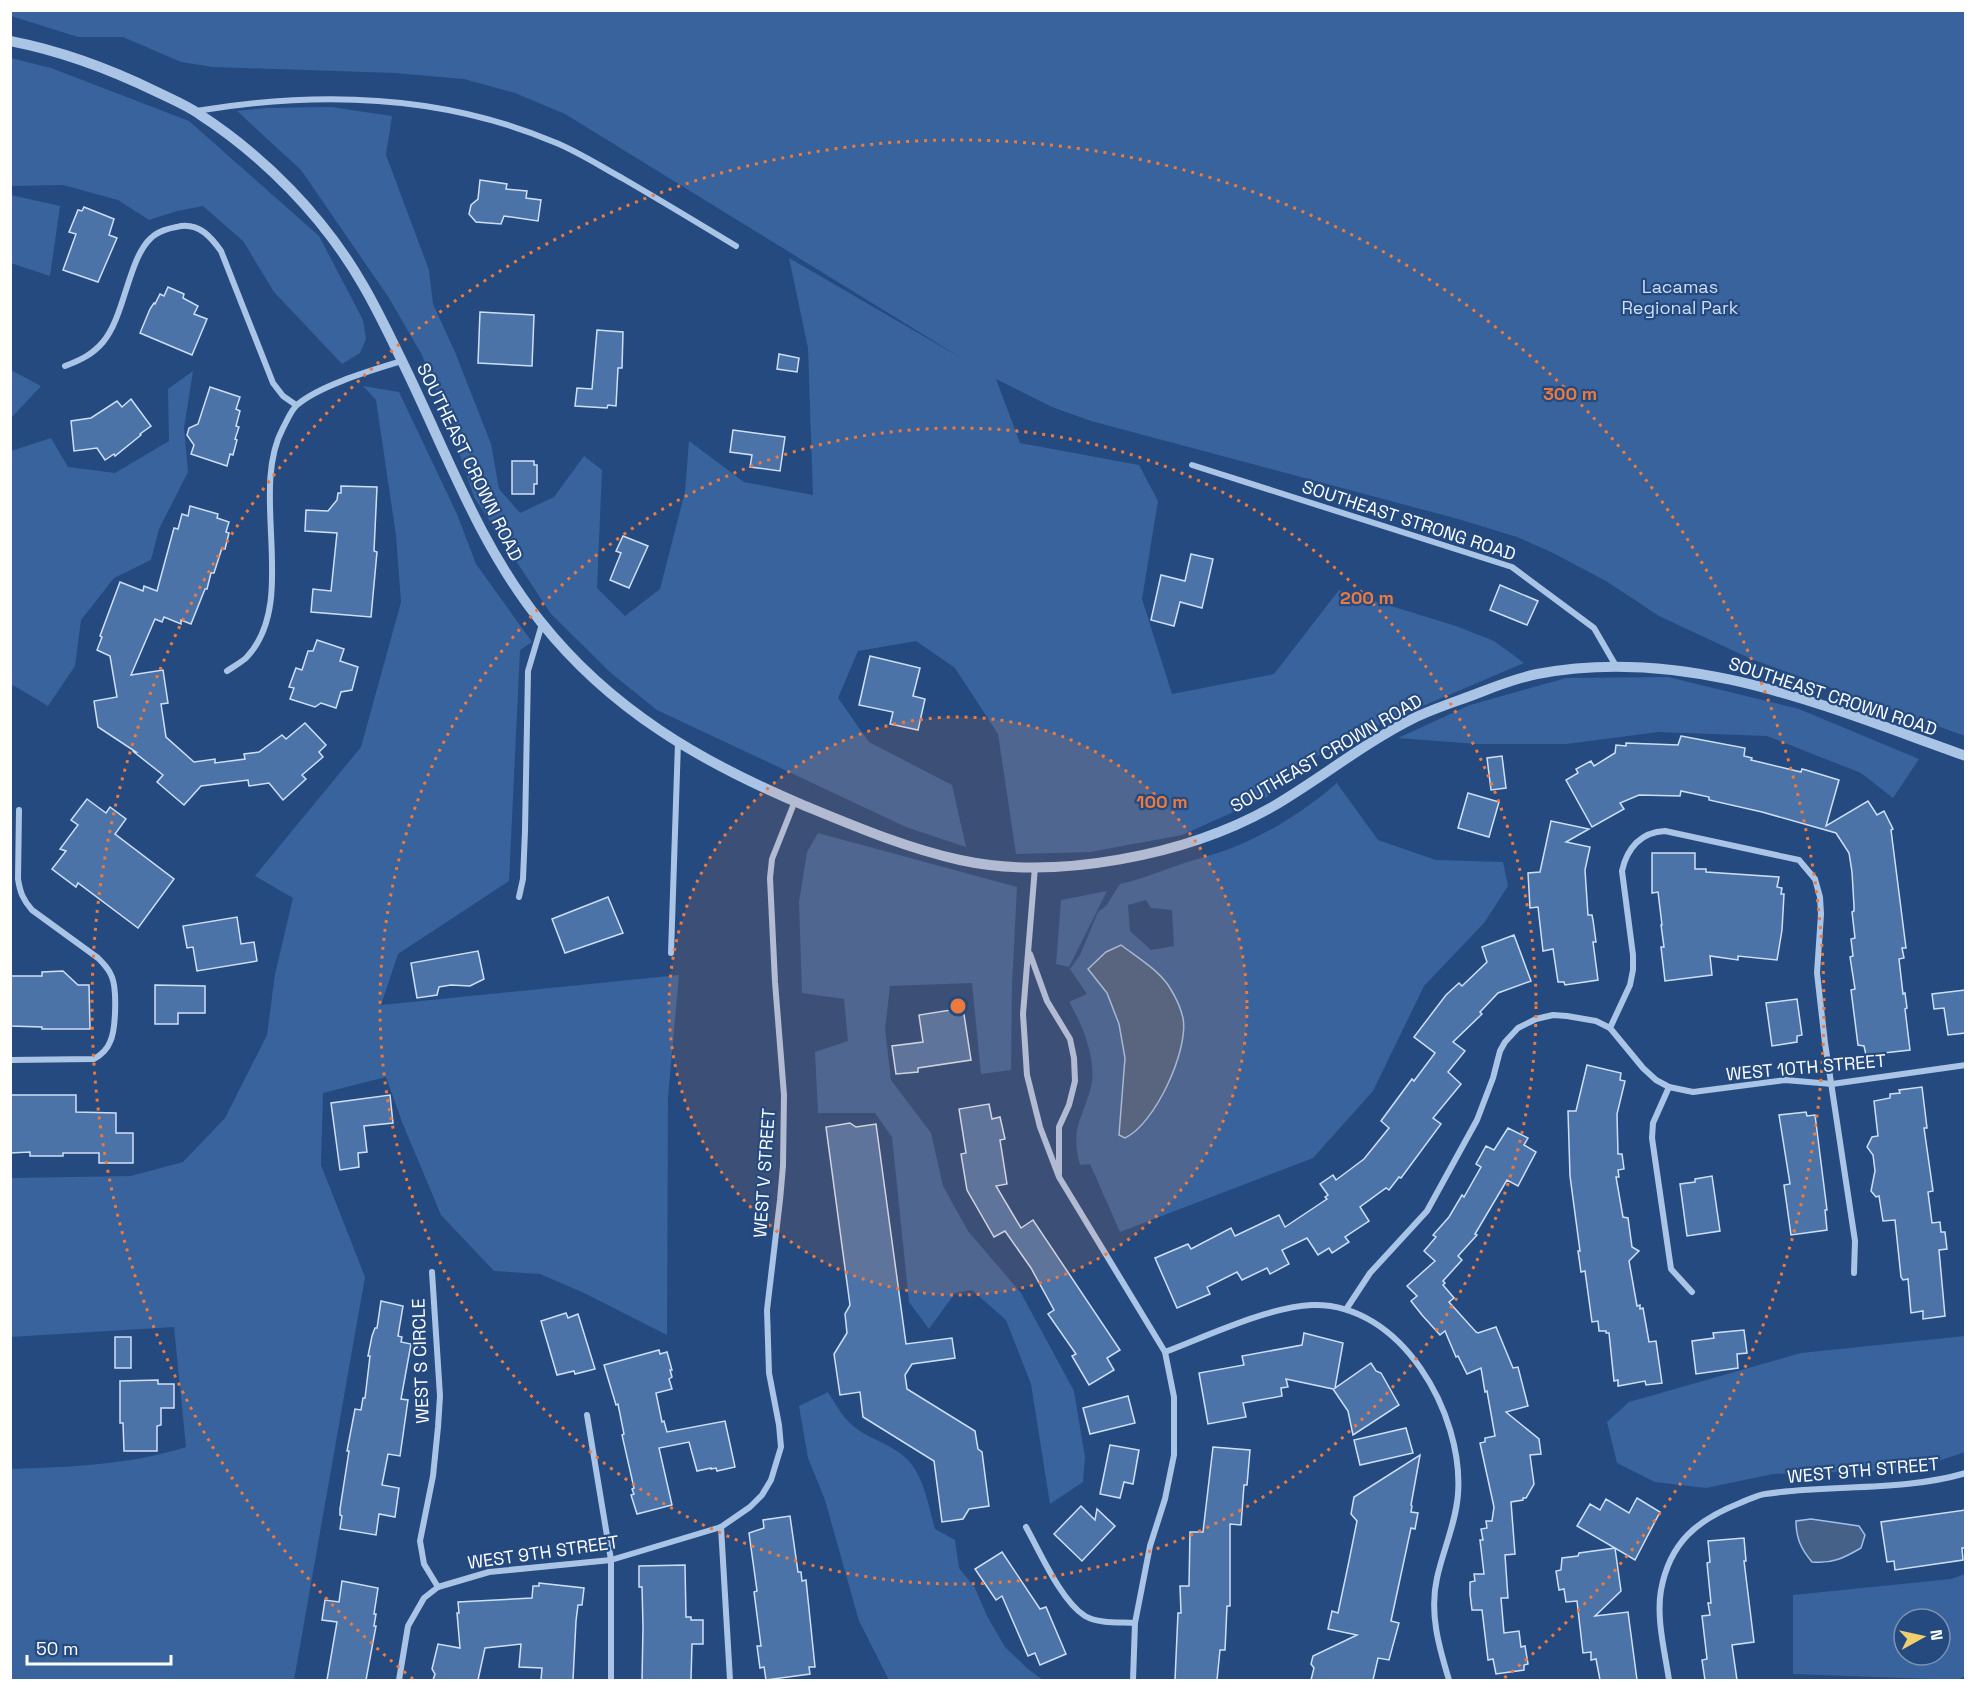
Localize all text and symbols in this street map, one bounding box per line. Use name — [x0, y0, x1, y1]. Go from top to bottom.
park label: Lacamas Regional Park — [1622, 275, 1739, 319]
street label: SOUTHEAST CROWN ROAD — [412, 359, 528, 565]
text: 300 m — [1543, 382, 1597, 405]
street label: SOUTHEAST STRONG ROAD — [1299, 475, 1519, 565]
text: 200 m — [1340, 586, 1394, 609]
street label: SOUTHEAST CROWN ROAD — [1726, 651, 1940, 741]
street label: SOUTHEAST CROWN ROAD — [1226, 689, 1426, 817]
text: 100 m — [1136, 790, 1188, 813]
centre of rings — [948, 996, 968, 1016]
street label: WEST 10TH STREET — [1725, 1049, 1887, 1085]
street label: WEST V STREET — [748, 1107, 780, 1238]
street label: WEST S CIRCLE — [406, 1298, 434, 1424]
street label: WEST 9TH STREET — [1786, 1452, 1940, 1488]
street label: WEST 9TH STREET — [466, 1530, 620, 1574]
north arrow — [1892, 1607, 1952, 1667]
scale bar — [27, 1628, 171, 1666]
text: N — [1925, 1628, 1948, 1642]
text: 50 m — [36, 1637, 78, 1660]

